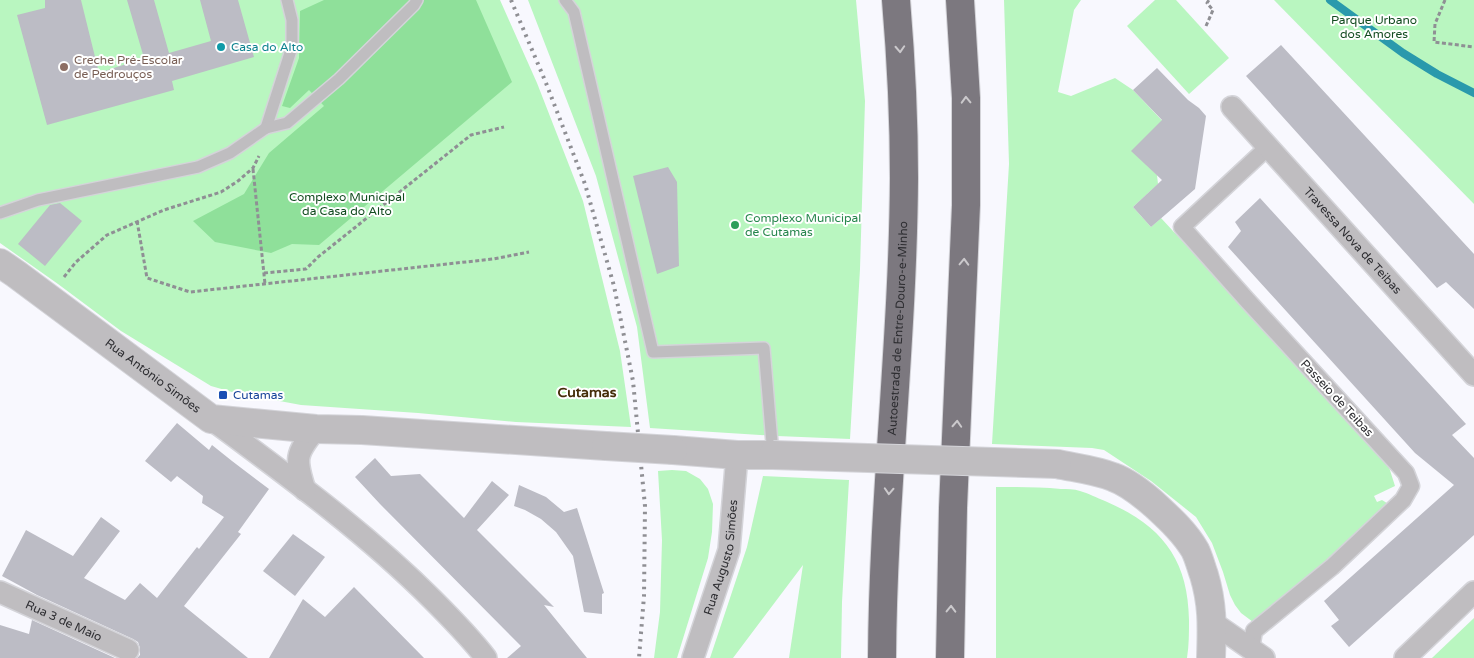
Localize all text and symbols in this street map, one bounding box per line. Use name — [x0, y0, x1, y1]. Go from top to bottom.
park label: Parque Urbano dos Amores — [1331, 13, 1417, 41]
place label: Casa do Alto — [231, 40, 303, 54]
marker: Casa do Alto — [215, 41, 227, 53]
one-way arrow — [894, 45, 905, 53]
place label: Creche Pré-Escolar de Pedrouços — [74, 53, 183, 81]
marker: Creche Pré-Escolar de Pedrouços — [58, 61, 70, 73]
one-way arrow — [960, 95, 971, 103]
street label: Travessa Nova de Teibas — [1301, 184, 1405, 297]
park label: Complexo Municipal da Casa do Alto — [289, 190, 405, 218]
place label: Complexo Municipal de Cutamas — [745, 211, 861, 239]
marker: Complexo Municipal de Cutamas — [729, 219, 741, 231]
street label: Autoestrada de Entre-Douro-e-Minho — [885, 221, 910, 436]
one-way arrow — [959, 258, 969, 266]
street label: Rua António Simões — [102, 336, 204, 416]
street label: Passeio de Teibas — [1298, 357, 1376, 440]
district label: Cutamas — [558, 384, 617, 401]
place label: Cutamas — [233, 388, 284, 402]
marker: Cutamas — [217, 389, 229, 401]
one-way arrow — [951, 420, 962, 428]
one-way arrow — [884, 487, 895, 495]
street label: Rua Augusto Simões — [701, 499, 740, 617]
street label: Rua 3 de Maio — [23, 597, 104, 644]
one-way arrow — [946, 605, 956, 613]

